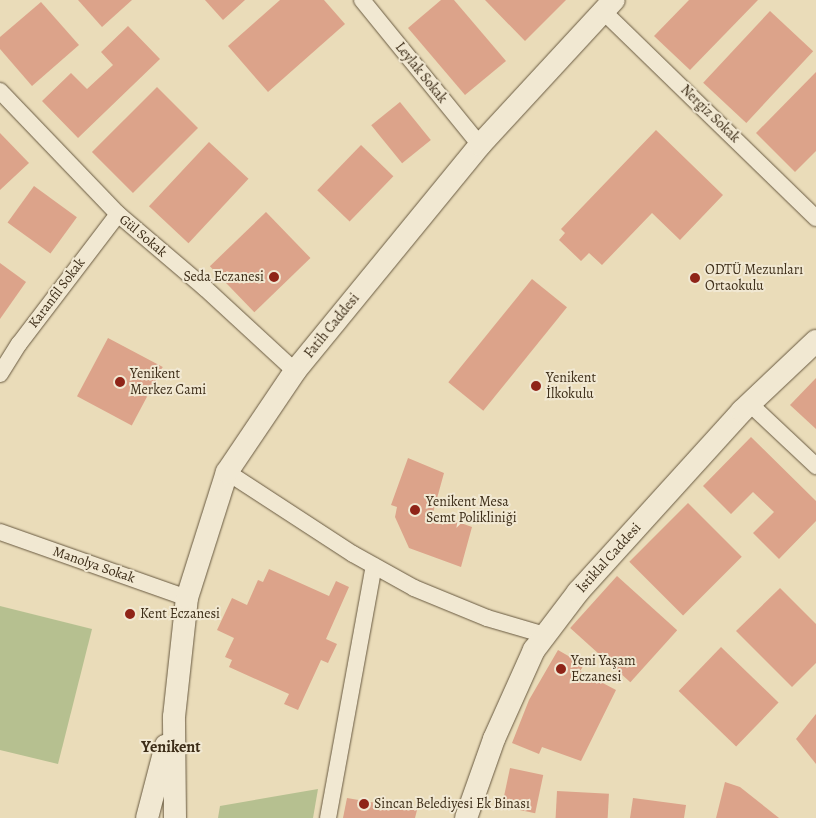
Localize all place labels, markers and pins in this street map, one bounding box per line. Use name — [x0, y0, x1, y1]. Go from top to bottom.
place label: ODTÜ Mezunları Ortaokulu — [705, 262, 803, 294]
place label: Seda Eczanesi — [183, 269, 264, 285]
marker: Seda Eczanesi — [268, 271, 280, 283]
marker: ODTÜ Mezunları Ortaokulu — [689, 272, 701, 284]
place label: Yenikent Merkez Cami — [130, 366, 206, 398]
place label: Yenikent İlkokulu — [546, 370, 596, 402]
marker: Yenikent Merkez Cami — [114, 376, 126, 388]
marker: Yenikent İlkokulu — [530, 380, 542, 392]
place label: Yenikent Mesa Semt Polikliniği — [426, 494, 517, 526]
marker: Yenikent Mesa Semt Polikliniği — [408, 503, 422, 517]
place label: Kent Eczanesi — [140, 606, 220, 622]
marker: Kent Eczanesi — [124, 608, 136, 620]
place label: Yeni Yaşam Eczanesi — [571, 653, 636, 686]
marker: Yeni Yaşam Eczanesi — [555, 663, 567, 675]
place label: Sincan Belediyesi Ek Binası — [374, 796, 530, 812]
marker: Sincan Belediyesi Ek Binası — [358, 798, 370, 810]

